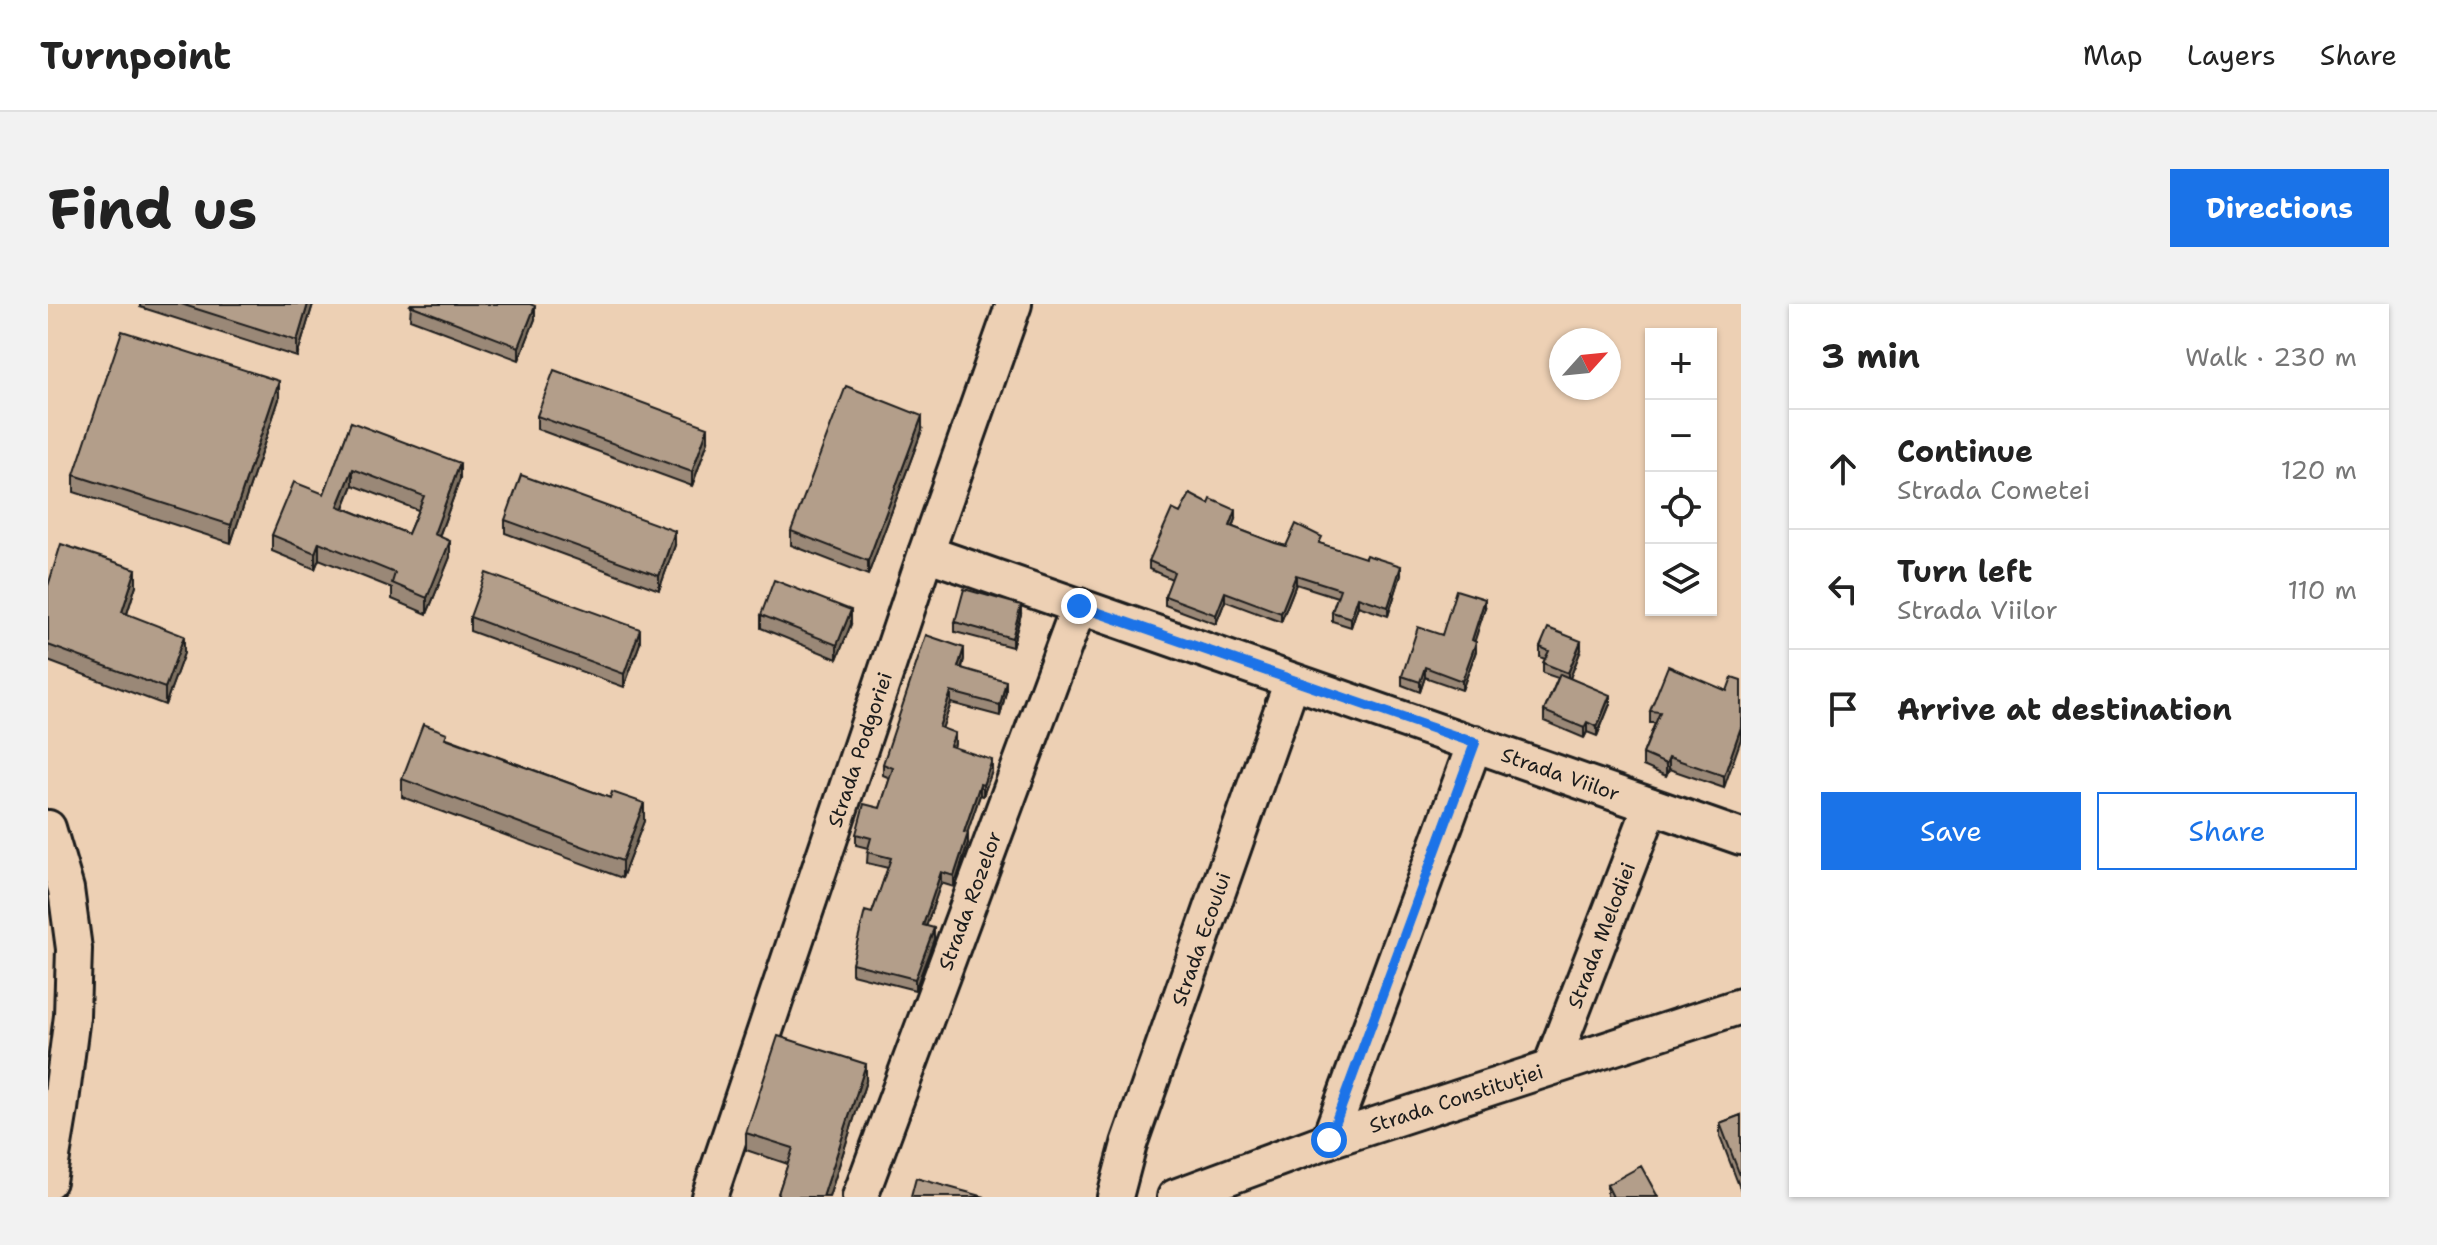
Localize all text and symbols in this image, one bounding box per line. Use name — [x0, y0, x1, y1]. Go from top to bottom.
text: Turnpoint — [40, 30, 231, 81]
text: Map — [2083, 36, 2143, 74]
text: Layers — [2187, 36, 2276, 74]
text: Share — [2320, 36, 2397, 74]
button: Directions — [2170, 169, 2389, 247]
text: Find us — [48, 171, 257, 246]
north arrow — [1549, 328, 1621, 400]
map controls — [1645, 328, 1717, 616]
button: + — [1645, 328, 1717, 400]
text: 3 min — [1821, 333, 1920, 379]
text: Walk · 230 m — [2185, 339, 2357, 374]
button: − — [1645, 400, 1717, 472]
text: Continue — [1897, 431, 2033, 472]
icon: ahead — [1821, 447, 1865, 491]
text: 120 m — [2281, 452, 2357, 487]
button: locate — [1645, 472, 1717, 544]
text: Strada Cometei — [1897, 472, 2090, 507]
button: layers — [1645, 544, 1717, 616]
text: Turn left — [1897, 551, 2032, 592]
icon: left — [1821, 567, 1865, 611]
text: 110 m — [2287, 572, 2357, 607]
route end — [1061, 588, 1097, 624]
text: Strada Viilor — [1897, 592, 2058, 627]
street label: Strada Podgoriei — [821, 669, 898, 831]
icon: arrive — [1821, 687, 1865, 731]
text: Arrive at destination — [1897, 689, 2232, 730]
street label: Strada Viilor — [1498, 741, 1623, 807]
button: Save — [1821, 792, 2081, 870]
button: Share — [2097, 792, 2357, 870]
street label: Strada Rozelor — [932, 828, 1007, 974]
street label: Strada Melodiei — [1561, 858, 1641, 1012]
street label: Strada Ecoului — [1166, 869, 1237, 1010]
street label: Strada Constituției — [1366, 1058, 1547, 1139]
route start — [1311, 1122, 1347, 1158]

